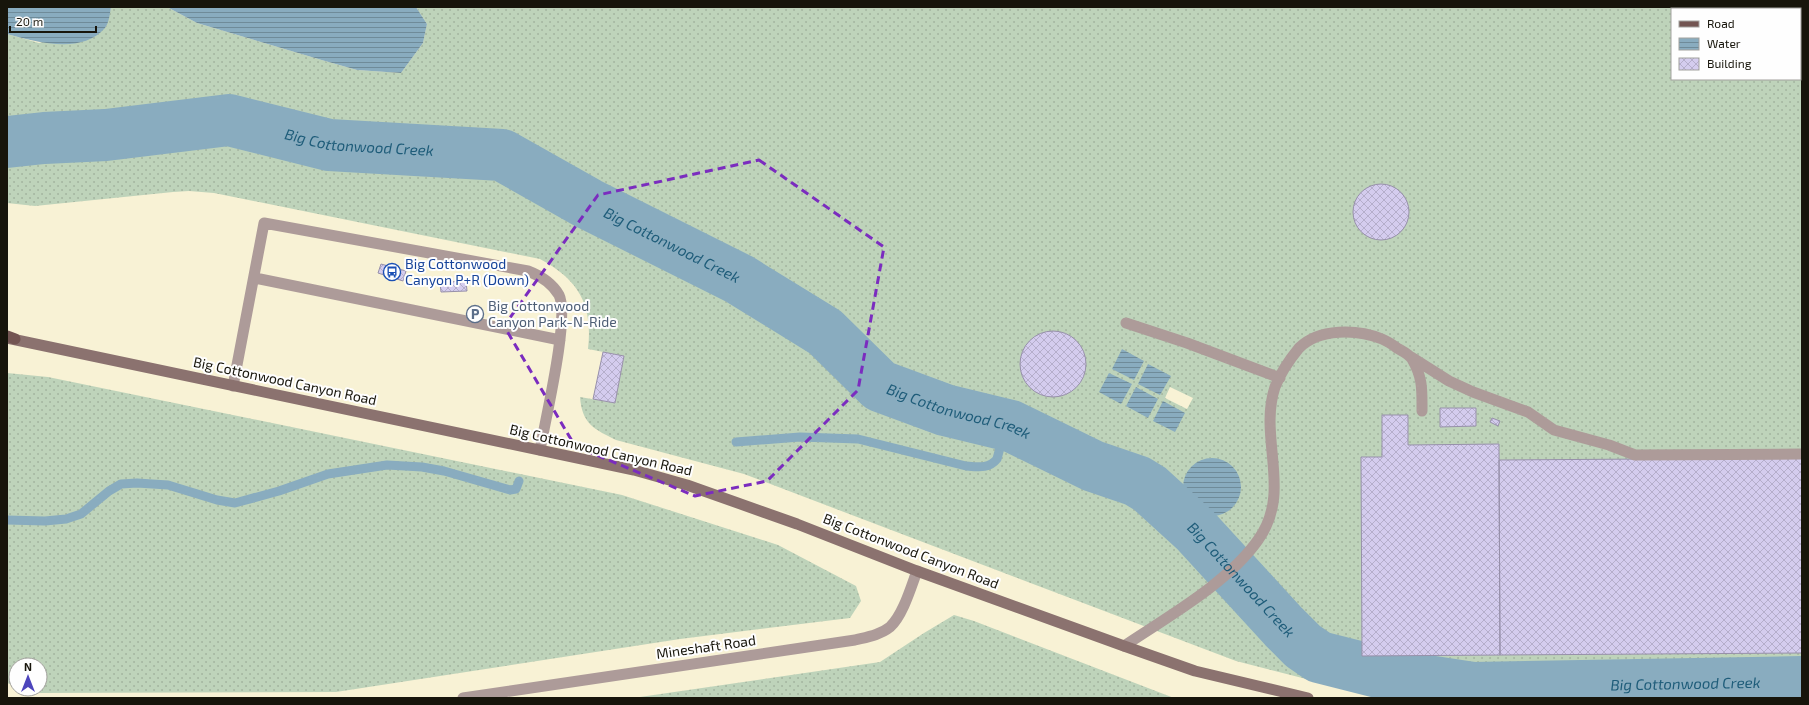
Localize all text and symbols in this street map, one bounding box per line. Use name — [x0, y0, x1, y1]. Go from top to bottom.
scale bar — [10, 8, 96, 34]
legend — [1671, 8, 1801, 80]
text: 20 m — [16, 14, 43, 28]
text: Road — [1707, 16, 1735, 30]
text: Water — [1707, 36, 1741, 50]
text: Building — [1707, 56, 1752, 70]
water label: Big Cottonwood Creek — [283, 124, 434, 159]
water label: Big Cottonwood Creek — [601, 203, 744, 286]
place label: Big Cottonwood Canyon P+R (Down) — [405, 255, 529, 288]
bus stop icon: Big Cottonwood Canyon P+R (Down) — [382, 262, 402, 282]
place label: Big Cottonwood Canyon Park-N-Ride — [488, 297, 617, 330]
parking icon: Big Cottonwood Canyon Park-N-Ride — [465, 304, 485, 324]
street label: Big Cottonwood Canyon Road — [192, 353, 378, 408]
water label: Big Cottonwood Creek — [884, 379, 1034, 442]
street label: Big Cottonwood Canyon Road — [508, 420, 694, 479]
street label: Big Cottonwood Canyon Road — [821, 509, 1001, 592]
water label: Big Cottonwood Creek — [1184, 518, 1299, 641]
street label: Mineshaft Road — [655, 631, 757, 662]
north arrow — [8, 657, 48, 697]
text: N — [24, 660, 32, 673]
water label: Big Cottonwood Creek — [1610, 673, 1761, 693]

